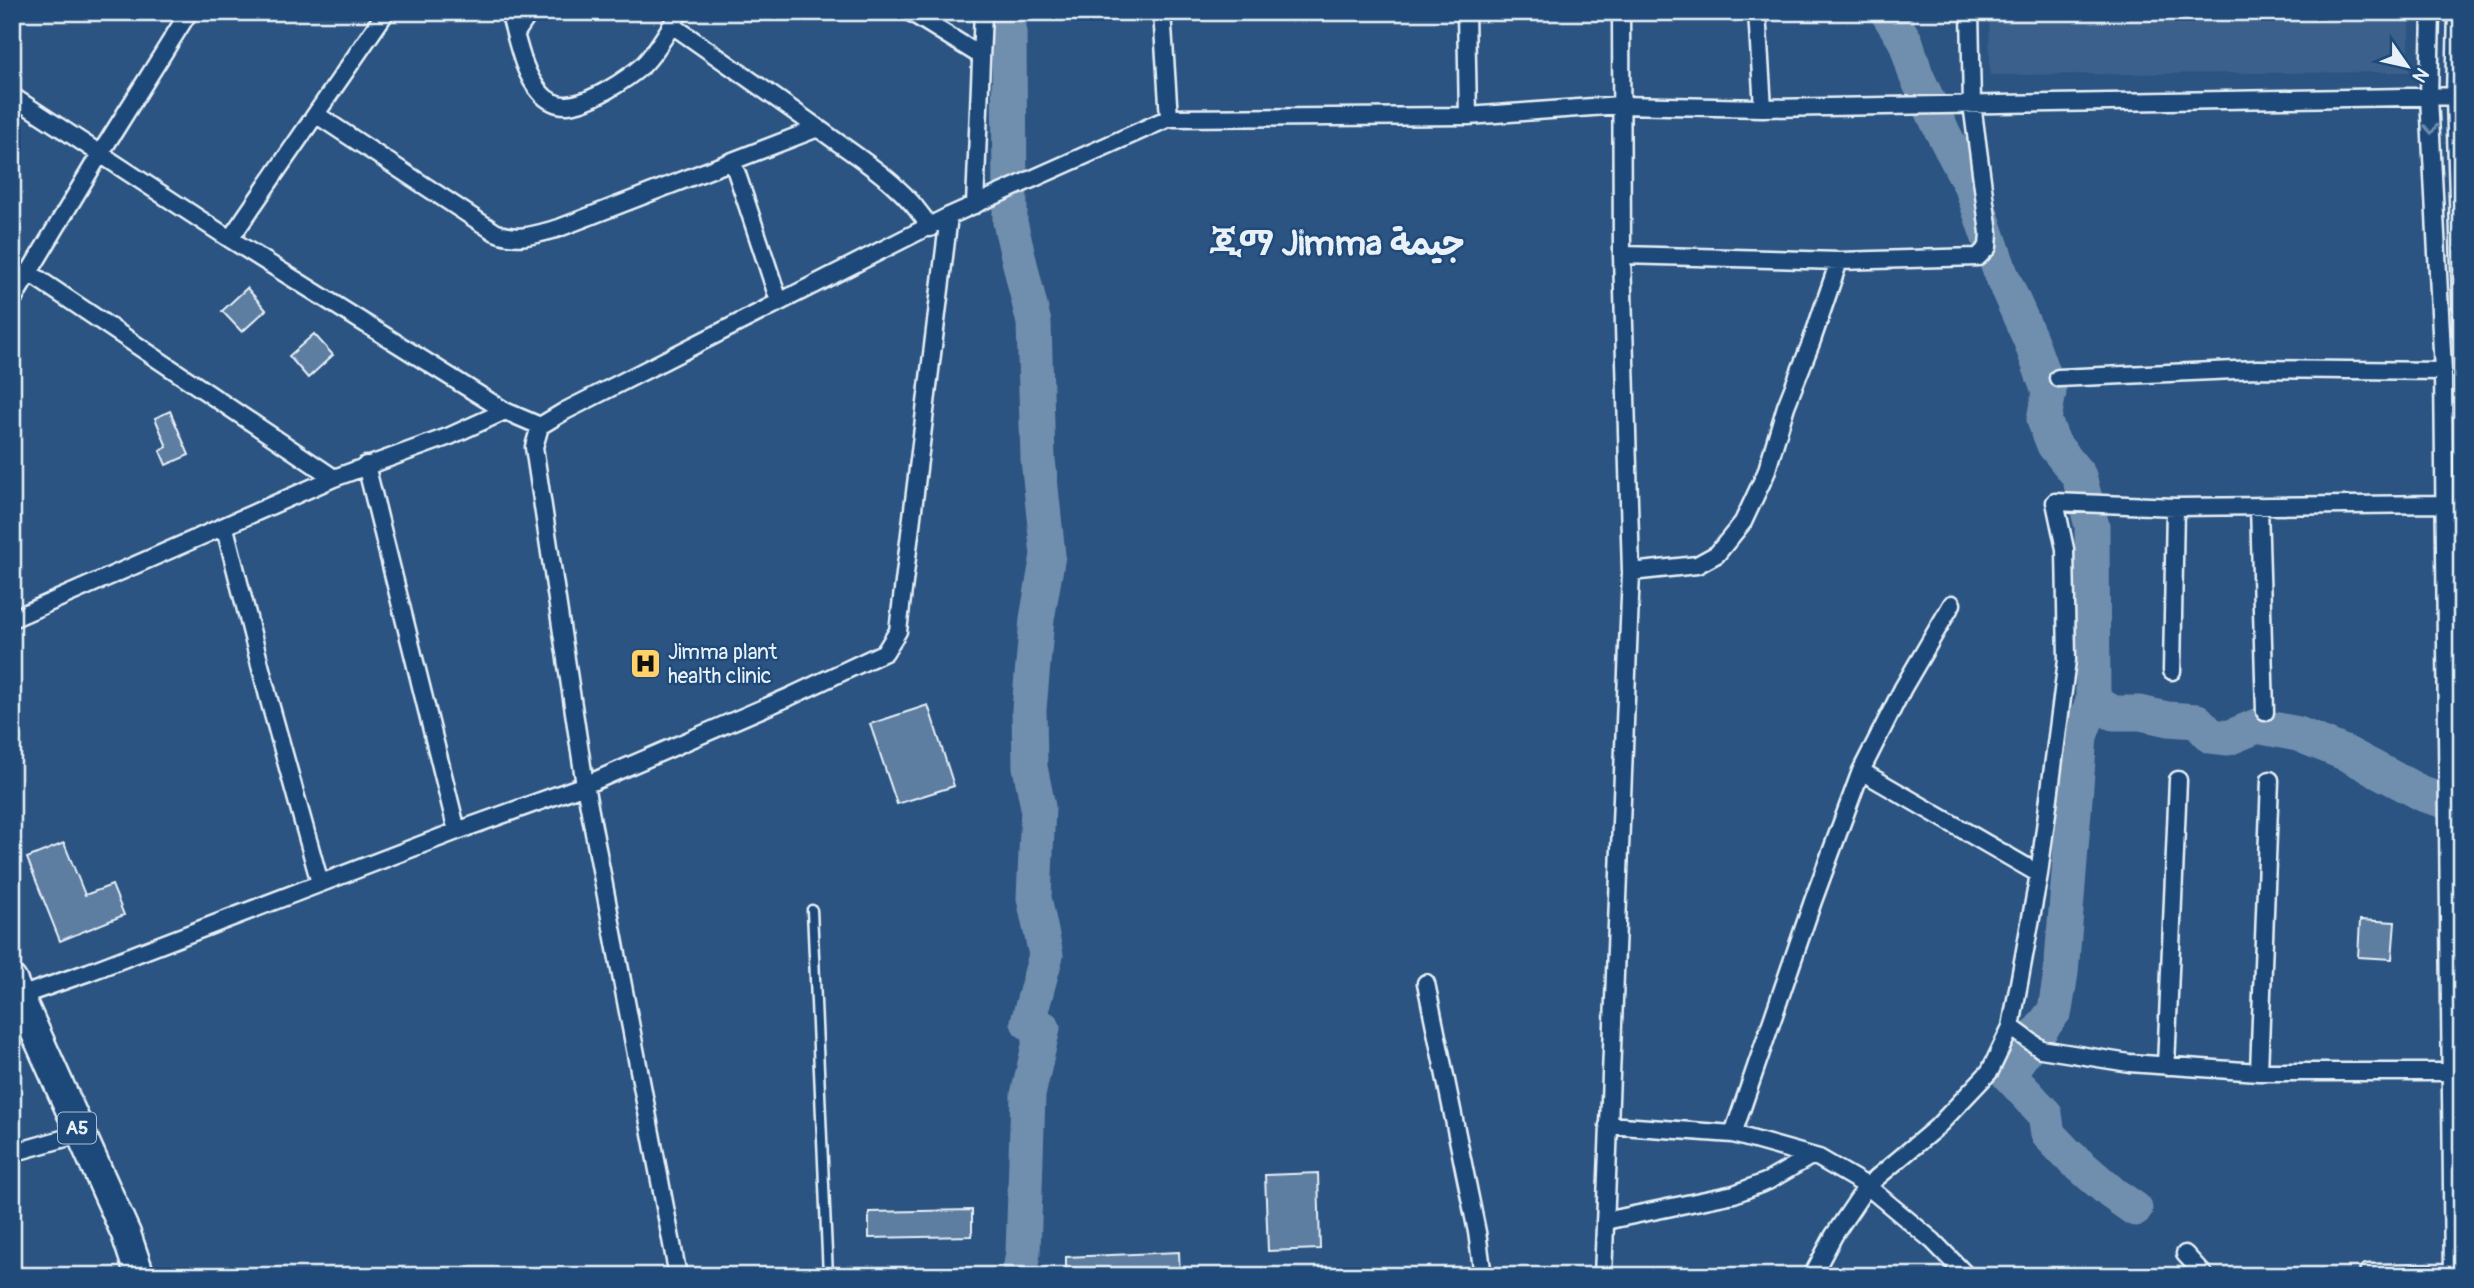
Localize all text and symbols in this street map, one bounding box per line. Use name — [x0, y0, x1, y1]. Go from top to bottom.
north arrow — [2372, 32, 2442, 102]
text: N — [2407, 63, 2434, 87]
one-way arrow — [2423, 124, 2438, 135]
district label: ጂማ Jimma جيمة — [1209, 222, 1465, 266]
place label: Jimma plant health clinic — [668, 639, 778, 690]
hospital icon: Jimma plant health clinic — [628, 647, 662, 681]
road number: A5 — [58, 1112, 96, 1144]

